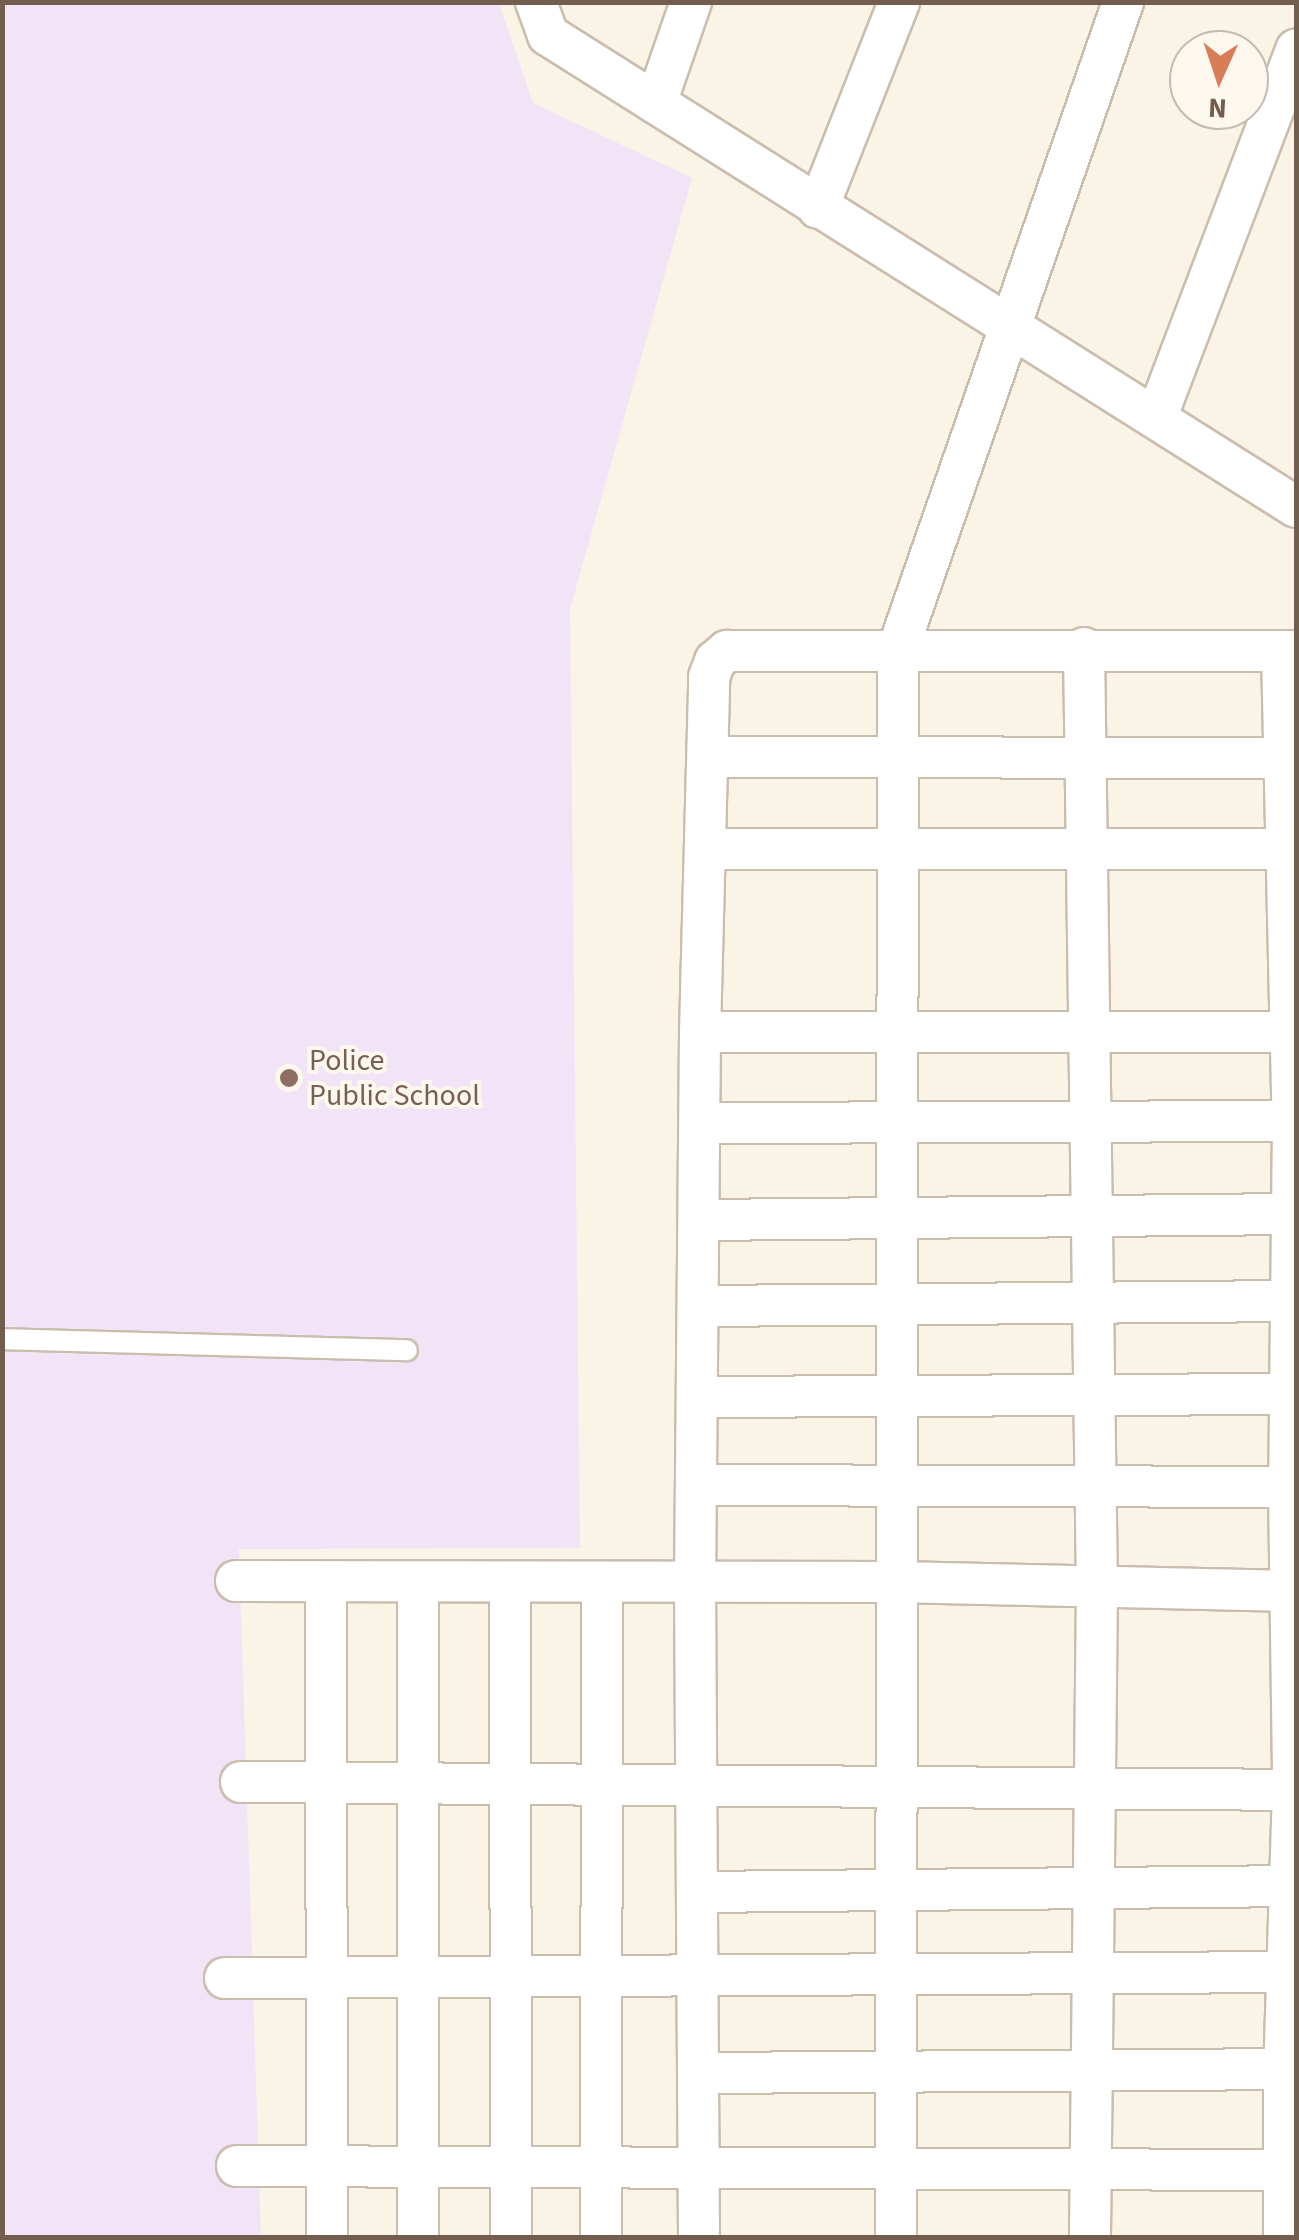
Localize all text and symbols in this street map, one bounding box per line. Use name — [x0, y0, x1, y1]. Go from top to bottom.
north arrow — [1169, 30, 1269, 130]
text: N — [1207, 88, 1228, 128]
place label: Police Public School — [309, 1043, 480, 1114]
marker: Police Public School — [278, 1067, 300, 1089]

